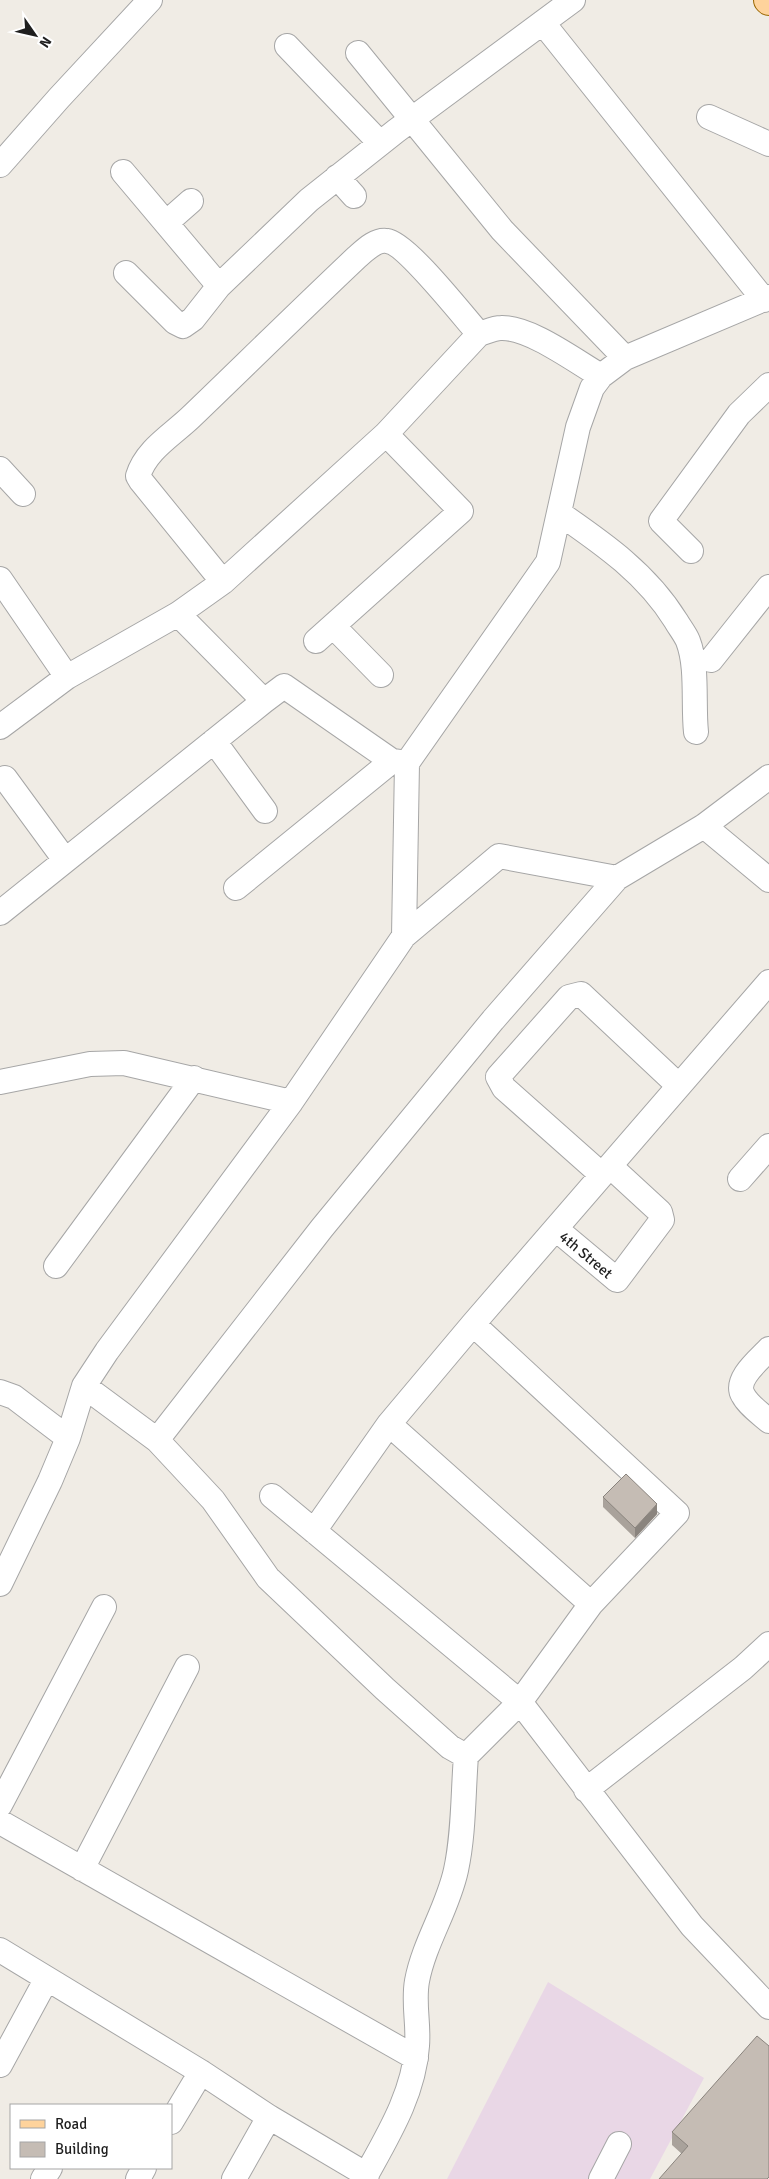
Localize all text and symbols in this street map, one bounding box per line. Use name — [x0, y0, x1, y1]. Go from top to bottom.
north arrow — [10, 10, 60, 60]
text: N — [36, 33, 55, 51]
street label: 4th Street — [556, 1228, 616, 1282]
legend — [10, 2104, 172, 2169]
text: Road — [55, 2115, 87, 2133]
text: Building — [55, 2140, 109, 2158]

